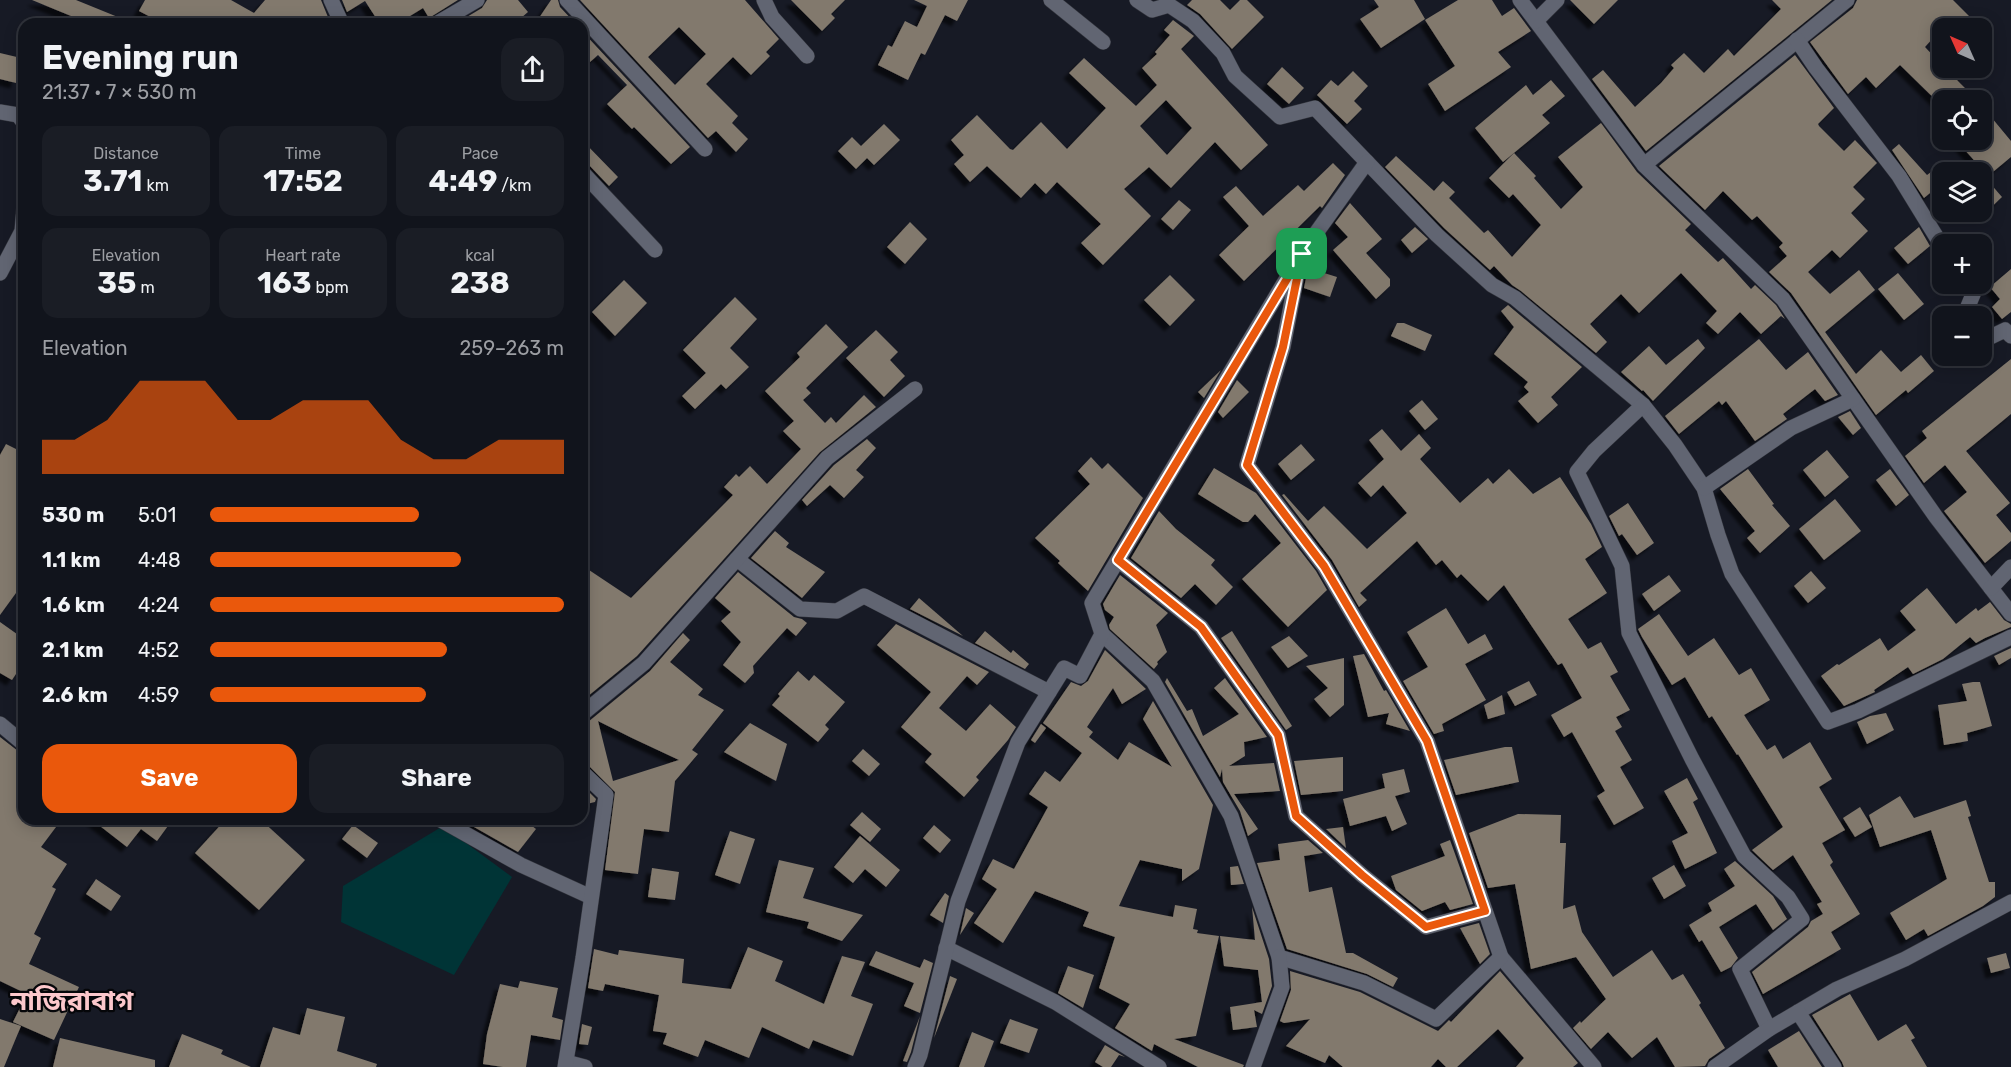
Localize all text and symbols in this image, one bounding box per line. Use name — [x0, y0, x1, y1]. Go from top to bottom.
north arrow — [1932, 18, 1992, 78]
map controls — [1932, 18, 1992, 366]
text: Evening run — [42, 38, 239, 77]
button: share — [501, 38, 564, 101]
text: 21:37 · 7 × 530 m — [42, 80, 197, 104]
button: locate — [1932, 90, 1992, 150]
text: Distance — [93, 144, 159, 163]
text: Time — [285, 144, 321, 163]
text: Pace — [462, 144, 498, 163]
button: layers — [1932, 162, 1992, 222]
text: 3.71 — [83, 163, 143, 199]
text: 17:52 — [263, 163, 343, 199]
text: 4:49 — [429, 163, 497, 199]
text: km — [143, 176, 169, 195]
text: /km — [497, 176, 531, 195]
pin — [1276, 228, 1327, 279]
button: + — [1932, 234, 1992, 294]
icon: arrive — [1285, 237, 1318, 270]
text: Elevation — [92, 246, 160, 265]
text: Heart rate — [265, 246, 341, 265]
text: kcal — [465, 246, 495, 265]
text: 35 — [97, 265, 137, 301]
text: 163 — [257, 265, 312, 301]
text: 238 — [450, 265, 510, 301]
text: m — [137, 278, 155, 297]
text: bpm — [312, 278, 349, 297]
button: − — [1932, 306, 1992, 366]
text: Elevation — [42, 336, 128, 360]
text: 259–263 m — [460, 336, 564, 360]
text: 530 m — [42, 503, 104, 527]
text: 5:01 — [138, 503, 176, 527]
text: 1.1 km — [42, 548, 101, 572]
text: 4:48 — [138, 548, 181, 572]
text: 1.6 km — [42, 593, 105, 617]
text: 4:24 — [138, 593, 180, 617]
text: 2.1 km — [42, 638, 104, 662]
text: 4:52 — [138, 638, 179, 662]
text: 2.6 km — [42, 683, 108, 707]
text: 4:59 — [138, 683, 179, 707]
button: Save — [42, 744, 297, 813]
button: Share — [309, 744, 564, 813]
district label: নাজিরাবাগ — [10, 985, 134, 1017]

